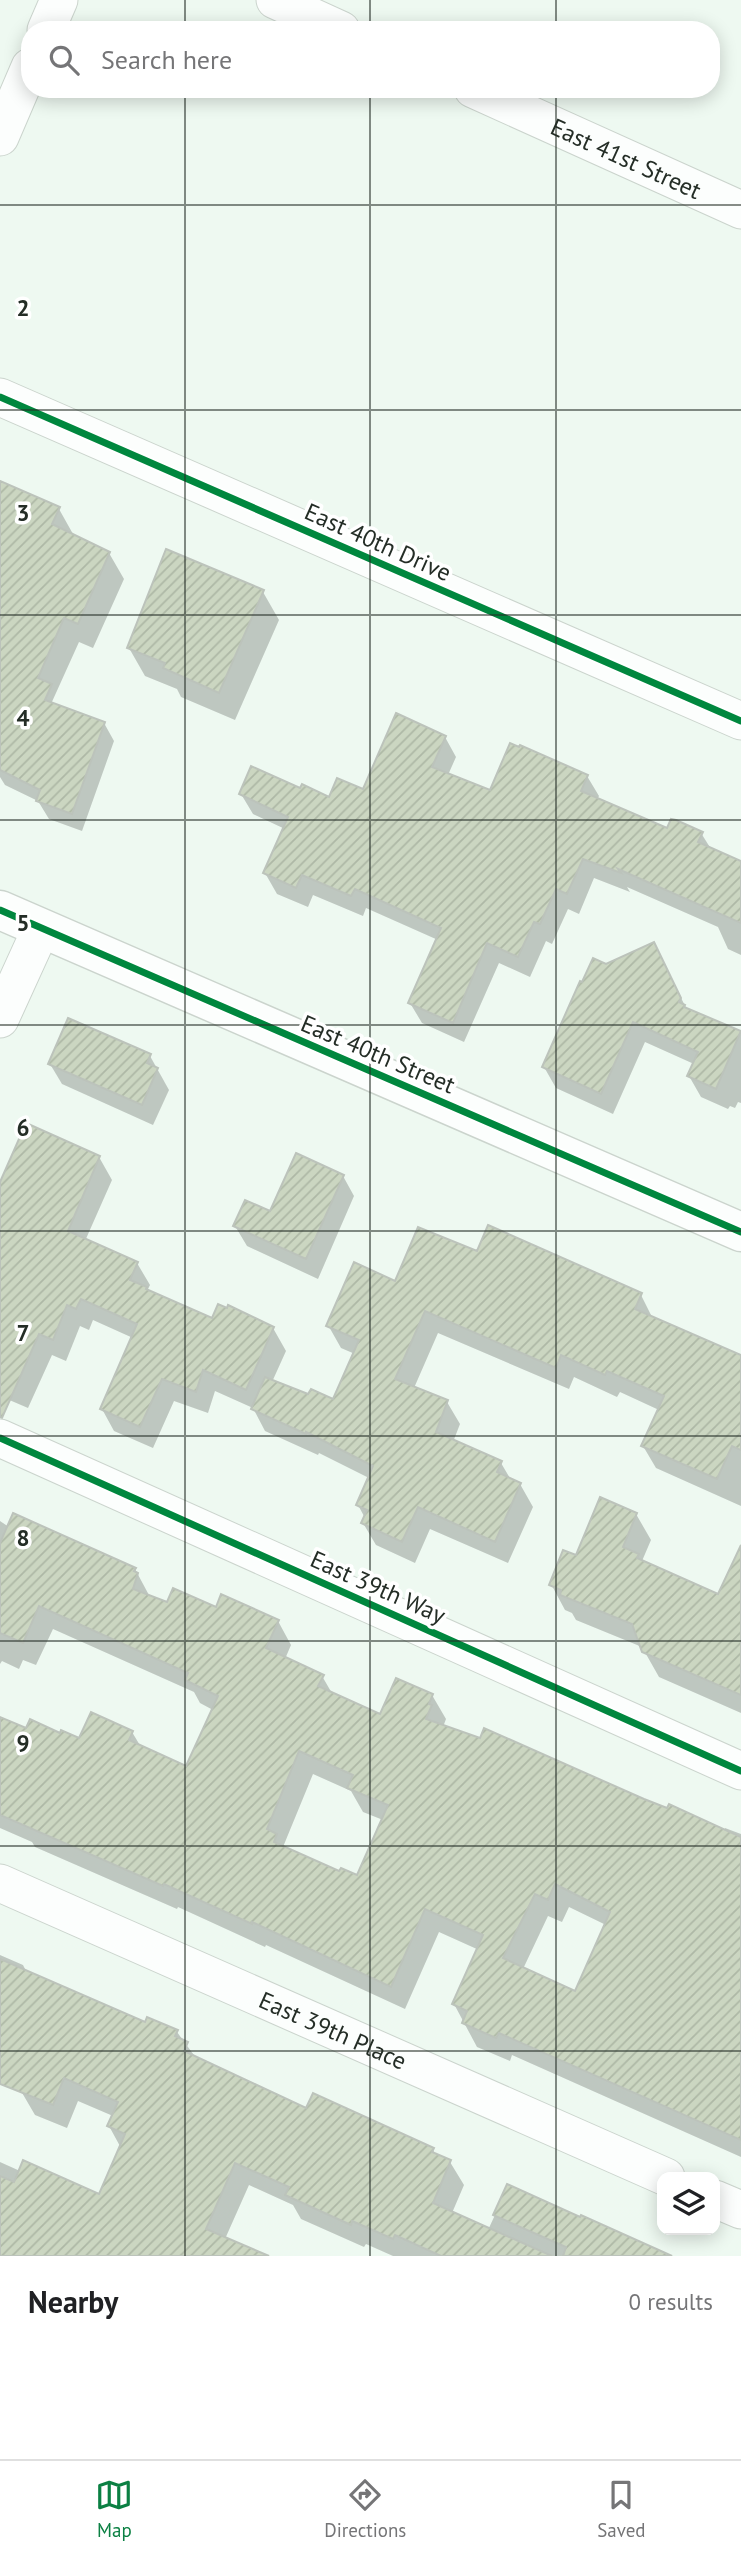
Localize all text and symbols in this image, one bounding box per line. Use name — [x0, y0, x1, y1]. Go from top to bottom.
search box — [21, 21, 720, 98]
icon: search — [45, 41, 83, 79]
text: Search here — [101, 43, 232, 76]
street label: East 41st Street — [546, 111, 706, 206]
text: 2 — [16, 293, 30, 322]
street label: East 40th Drive — [300, 496, 456, 588]
text: 3 — [16, 498, 30, 527]
text: 4 — [16, 703, 30, 732]
text: 5 — [16, 908, 30, 937]
street label: East 40th Street — [296, 1008, 460, 1100]
text: 6 — [16, 1113, 30, 1142]
text: 7 — [16, 1318, 30, 1347]
text: 8 — [16, 1523, 30, 1552]
street label: East 39th Way — [306, 1543, 450, 1631]
text: 9 — [16, 1728, 30, 1757]
street label: East 39th Place — [254, 1984, 412, 2076]
map controls — [657, 2172, 720, 2235]
button: layers — [657, 2172, 720, 2235]
text: Nearby — [28, 2282, 118, 2321]
text: 0 results — [629, 2287, 713, 2316]
tab: Map — [95, 2476, 133, 2542]
tab: Directions — [324, 2476, 406, 2542]
tab: Saved — [597, 2476, 646, 2542]

